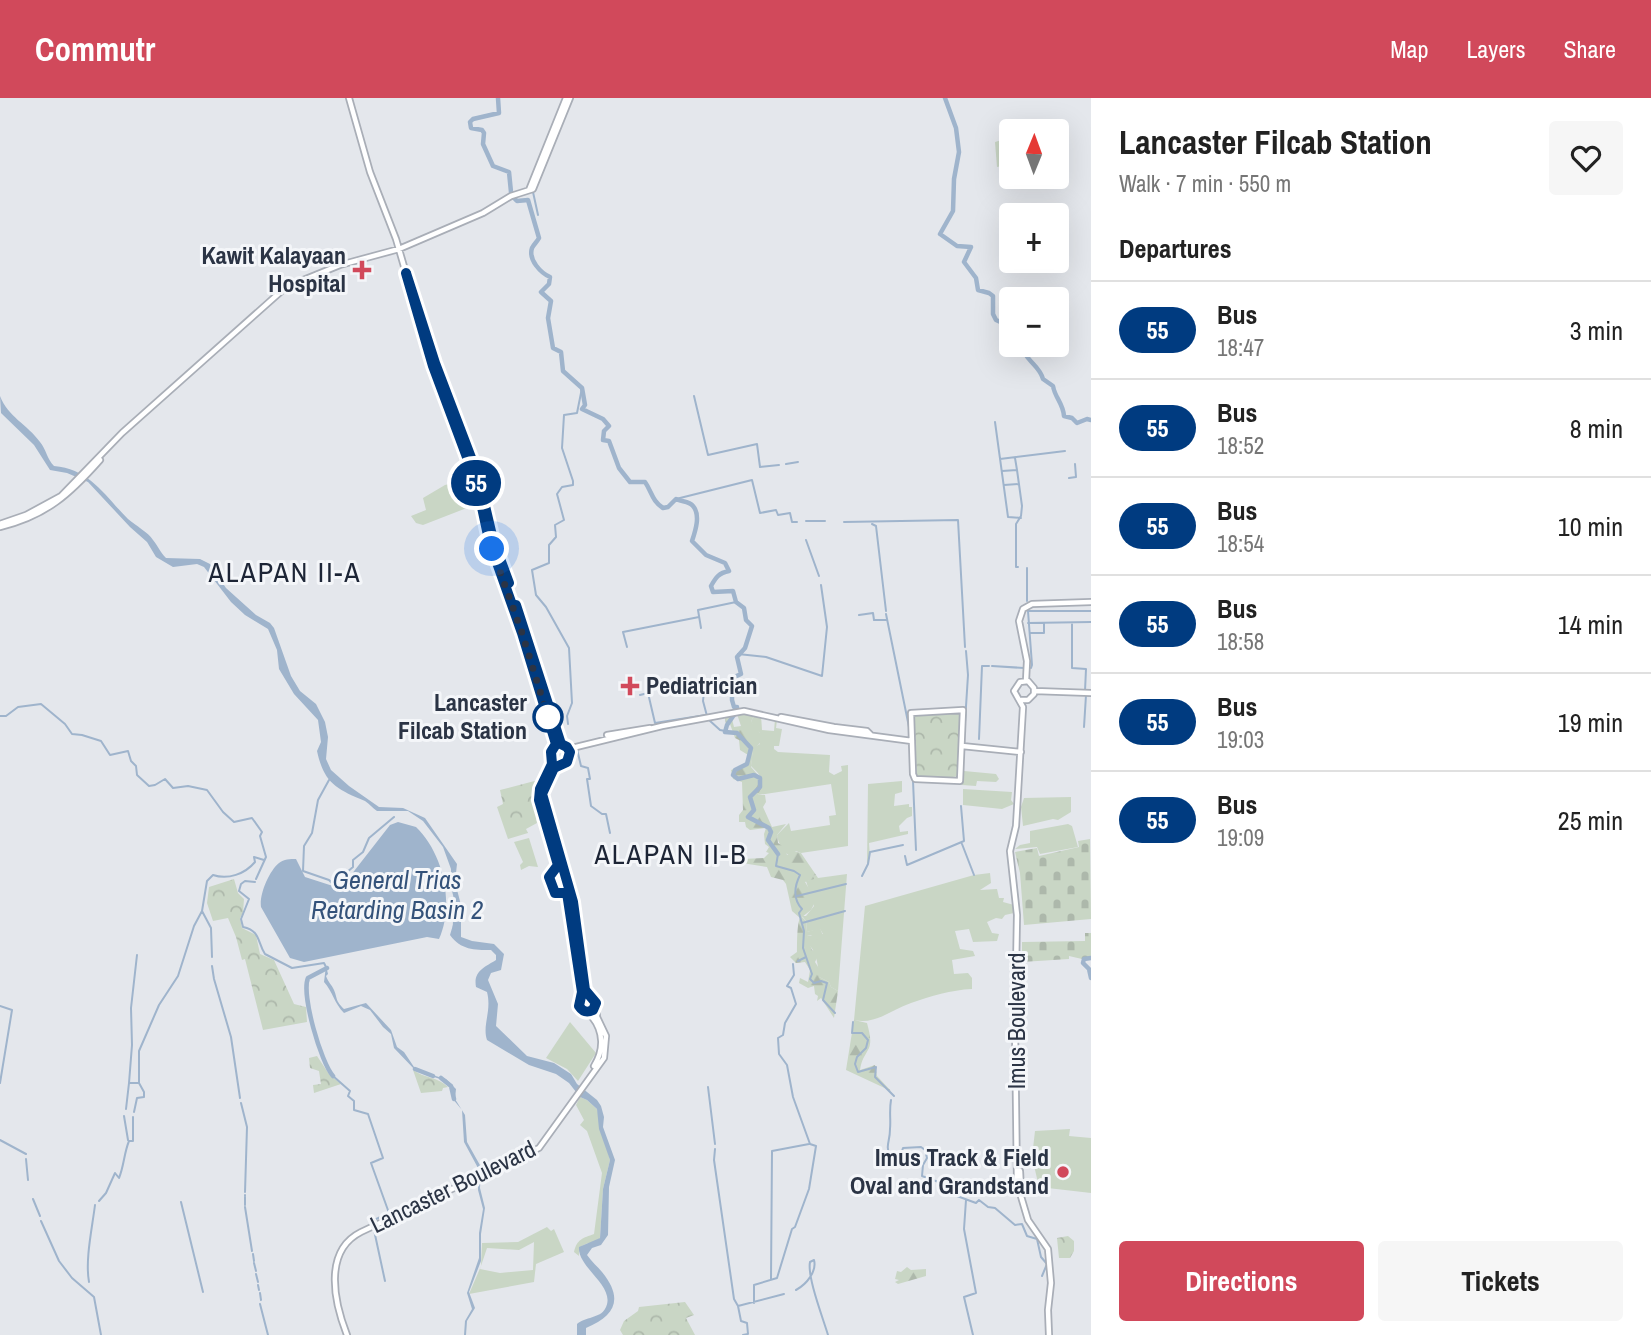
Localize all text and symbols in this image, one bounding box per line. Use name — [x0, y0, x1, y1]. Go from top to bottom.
text: Commutr — [35, 27, 155, 71]
text: Map — [1390, 33, 1428, 65]
text: Layers — [1466, 33, 1525, 65]
text: Share — [1563, 33, 1616, 65]
north arrow — [999, 119, 1069, 189]
map controls — [999, 119, 1069, 357]
text: Lancaster Filcab Station — [1119, 120, 1432, 164]
button: heart — [1549, 121, 1623, 195]
text: Walk · 7 min · 550 m — [1119, 168, 1291, 199]
button: + — [999, 203, 1069, 273]
text: Departures — [1119, 231, 1232, 266]
place label: Kawit Kalayaan Hospital — [202, 239, 346, 299]
marker: Kawit Kalayaan Hospital — [352, 260, 372, 280]
button: − — [999, 287, 1069, 357]
text: Bus — [1217, 297, 1257, 332]
text: 3 min — [1570, 313, 1623, 348]
text: 55 — [1147, 314, 1168, 346]
text: 18:47 — [1217, 332, 1264, 363]
text: Bus — [1217, 395, 1257, 430]
text: 8 min — [1570, 411, 1623, 446]
text: 55 — [1147, 412, 1168, 444]
text: 18:52 — [1217, 430, 1264, 461]
line badge: 55 — [444, 460, 508, 506]
text: 55 — [465, 467, 487, 499]
text: Bus — [1217, 493, 1257, 528]
text: 10 min — [1558, 509, 1623, 544]
text: 55 — [1147, 510, 1168, 542]
text: 18:54 — [1217, 528, 1264, 559]
your location — [474, 531, 509, 566]
district label: ALAPAN II-A — [207, 553, 362, 591]
text: Bus — [1217, 591, 1257, 626]
text: 14 min — [1558, 607, 1623, 642]
text: 55 — [1147, 608, 1168, 640]
text: 18:58 — [1217, 626, 1264, 657]
place label: Pediatrician — [646, 669, 758, 701]
marker: Pediatrician — [620, 676, 640, 696]
place label: Lancaster Filcab Station — [398, 686, 527, 746]
text: Bus — [1217, 689, 1257, 724]
marker: Lancaster Filcab Station — [533, 702, 563, 732]
text: 19 min — [1558, 705, 1623, 740]
text: 55 — [1147, 706, 1168, 738]
text: 19:03 — [1217, 724, 1264, 755]
text: Bus — [1217, 787, 1257, 822]
text: 25 min — [1558, 803, 1623, 838]
text: 55 — [1147, 804, 1168, 836]
text: 19:09 — [1217, 822, 1264, 853]
district label: ALAPAN II-B — [593, 835, 748, 873]
water label: General Trias Retarding Basin 2 — [311, 862, 483, 927]
street label: Imus Boulevard — [1000, 953, 1032, 1089]
street label: Lancaster Boulevard — [364, 1132, 541, 1240]
place label: Imus Track & Field Oval and Grandstand — [850, 1141, 1049, 1201]
marker: Imus Track & Field Oval and Grandstand — [1055, 1164, 1071, 1180]
button: Directions — [1119, 1241, 1364, 1321]
button: Tickets — [1378, 1241, 1623, 1321]

